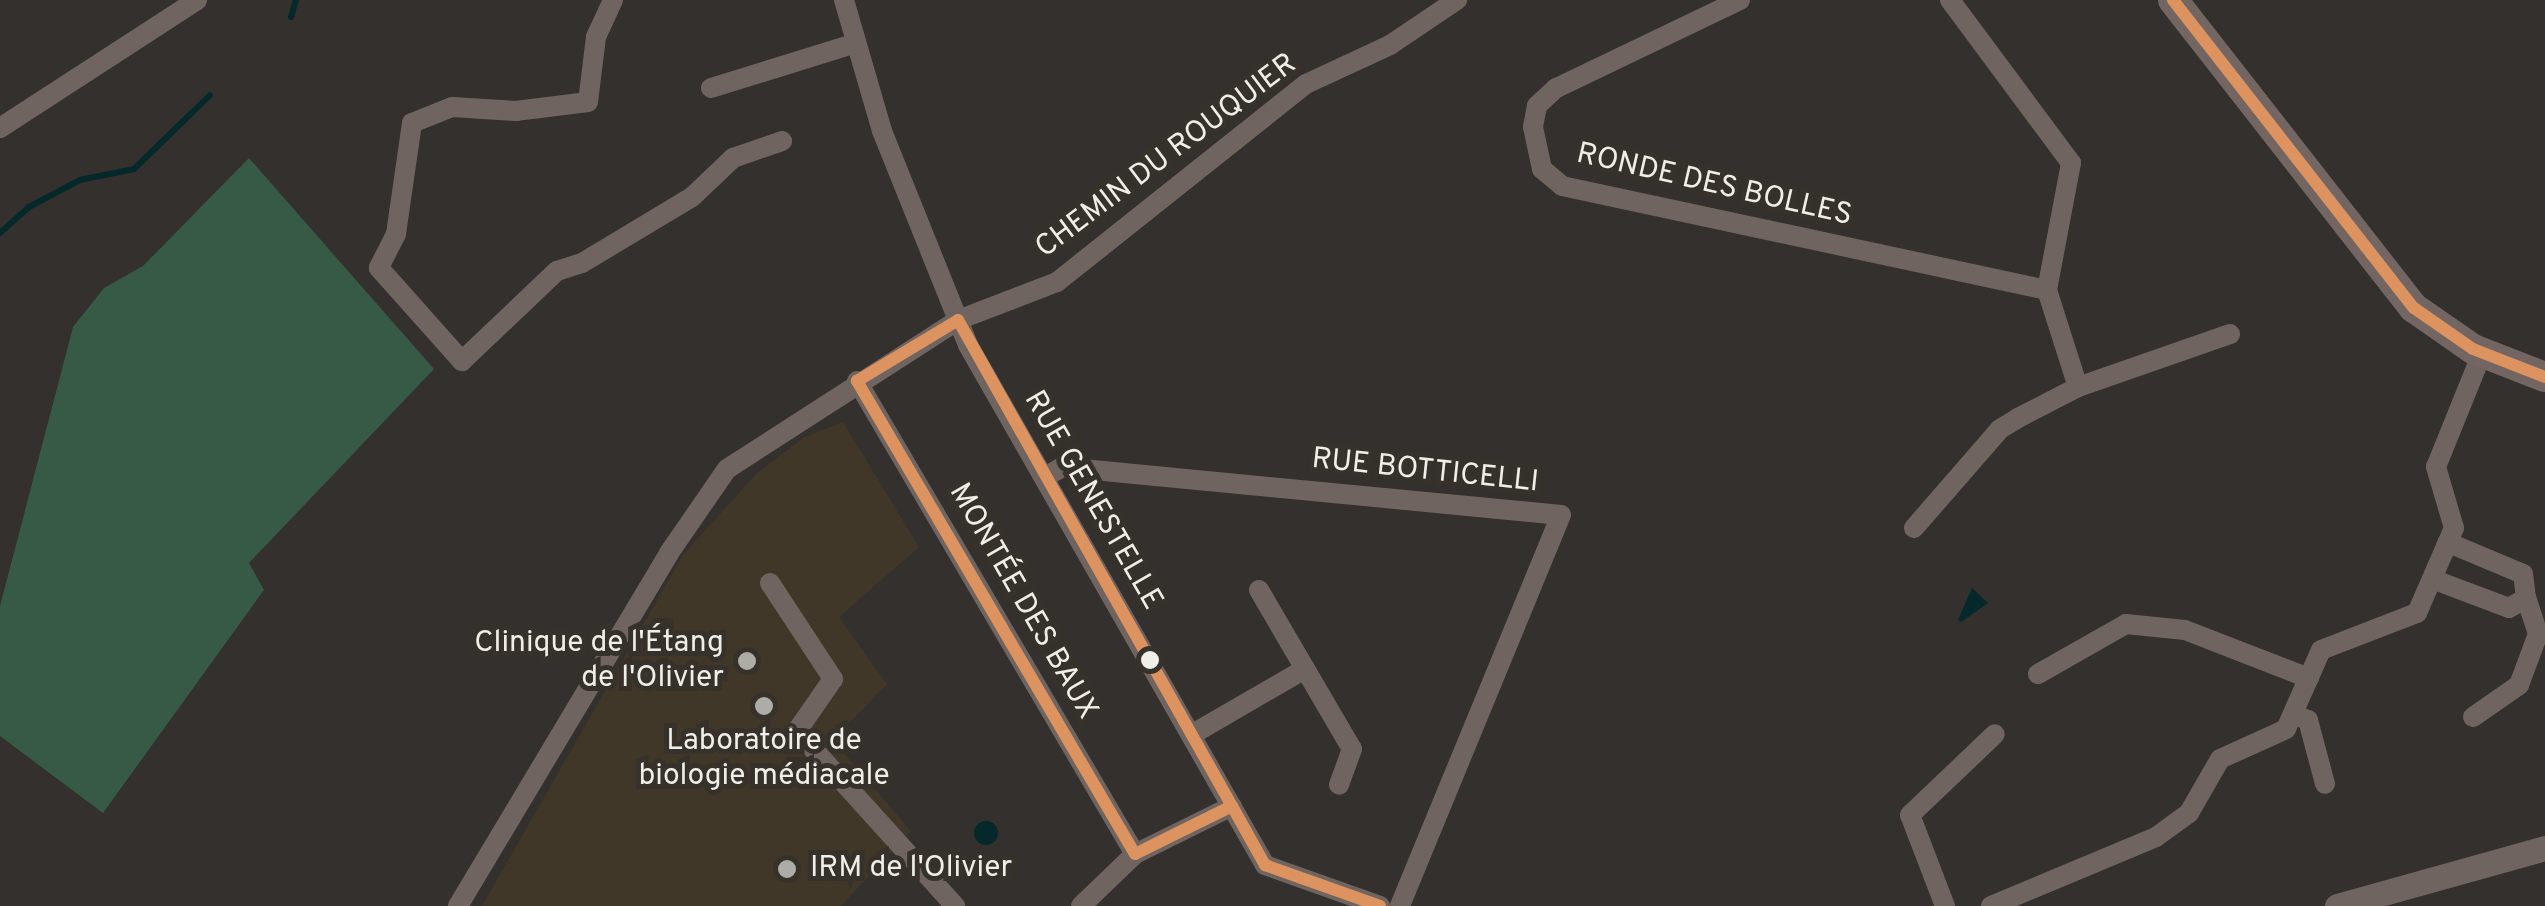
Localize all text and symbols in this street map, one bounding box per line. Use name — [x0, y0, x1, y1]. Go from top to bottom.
street label: CHEMIN DU ROUQUIER — [1029, 47, 1305, 267]
street label: RONDE DES BOLLES — [1573, 137, 1855, 235]
street label: RUE GENESTELLE — [1015, 385, 1169, 617]
street label: RUE BOTTICELLI — [1310, 442, 1540, 502]
street label: MONTÉE DES BAUX — [940, 478, 1104, 726]
place label: Clinique de l'Étang de l'Olivier — [474, 626, 724, 696]
marker: Clinique de l'Étang de l'Olivier — [734, 648, 760, 674]
unlabelled marker — [1140, 650, 1160, 670]
marker: Laboratoire de biologie médiacale — [751, 693, 777, 719]
place label: Laboratoire de biologie médiacale — [638, 724, 890, 794]
place label: IRM de l'Olivier — [810, 851, 1012, 887]
marker: IRM de l'Olivier — [774, 856, 800, 882]

